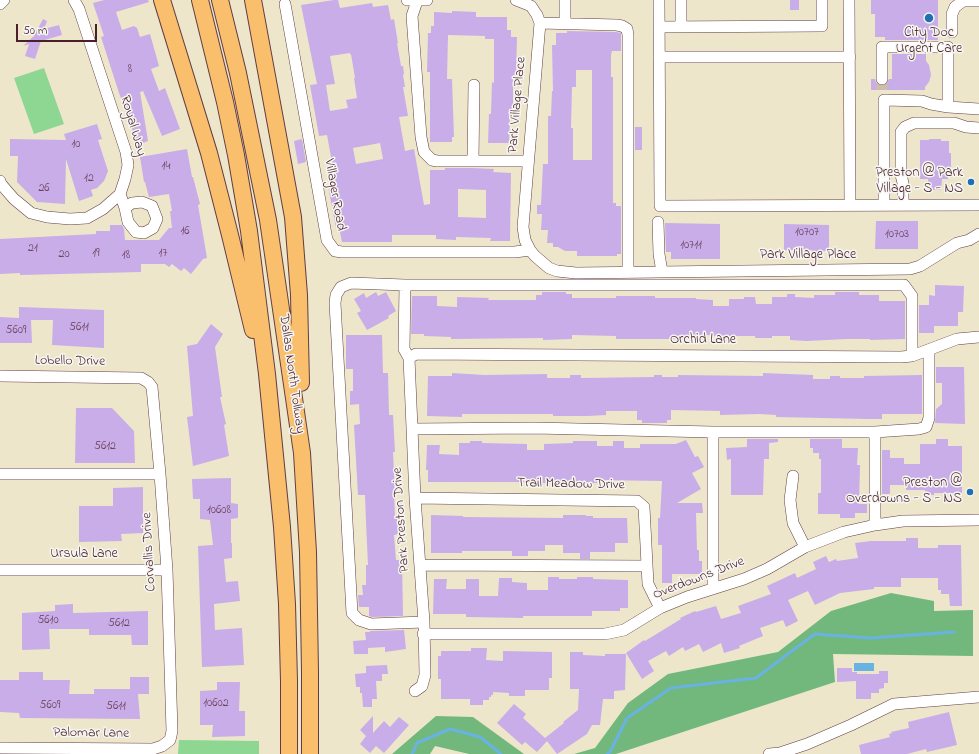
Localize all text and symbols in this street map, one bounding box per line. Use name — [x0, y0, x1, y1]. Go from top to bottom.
marker: City Doc Urgent Care — [923, 12, 935, 24]
scale bar — [18, 16, 99, 42]
text: 50 m — [23, 22, 47, 40]
place label: City Doc Urgent Care — [896, 26, 962, 58]
street label: Park Village Place — [505, 56, 531, 154]
house number: 8 — [128, 63, 132, 77]
street label: Royal Way — [115, 94, 149, 158]
house number: 10 — [72, 138, 80, 152]
street label: Villager Road — [319, 158, 349, 232]
house number: 14 — [162, 160, 170, 174]
place label: Preston @ Park Village - S - NS — [875, 166, 963, 198]
house number: 12 — [84, 172, 94, 186]
marker: Preston @ Park Village - S - NS — [966, 177, 976, 187]
house number: 26 — [38, 182, 50, 196]
house number: 16 — [180, 225, 190, 239]
house number: 10707 — [795, 226, 819, 240]
house number: 10703 — [885, 228, 909, 242]
house number: 10711 — [680, 239, 702, 253]
house number: 21 — [28, 242, 38, 256]
house number: 19 — [92, 247, 100, 261]
house number: 17 — [159, 247, 167, 261]
house number: 20 — [58, 248, 70, 262]
street label: Park Village Place — [760, 248, 856, 264]
house number: 18 — [122, 249, 130, 263]
street label: Dallas North Tollway — [274, 313, 308, 435]
house number: 5611 — [69, 321, 89, 335]
house number: 5609 — [6, 324, 26, 338]
street label: Orchid Lane — [670, 333, 736, 349]
street label: Lobello Drive — [35, 353, 105, 371]
house number: 5612 — [94, 440, 116, 454]
street label: Park Preston Drive — [390, 467, 414, 573]
street label: Trail Meadow Drive — [517, 476, 625, 494]
place label: Preston @ Overdowns - S - NS — [846, 476, 962, 508]
marker: Preston @ Overdowns - S - NS — [965, 487, 975, 497]
house number: 10608 — [207, 504, 231, 518]
street label: Corvallis Drive — [140, 512, 160, 592]
street label: Ursula Lane — [50, 547, 118, 563]
street label: Overdowns Drive — [651, 554, 747, 604]
house number: 5610 — [37, 614, 59, 628]
house number: 5612 — [108, 617, 130, 631]
house number: 10602 — [203, 697, 229, 711]
house number: 5609 — [40, 699, 60, 713]
house number: 5611 — [106, 700, 126, 714]
street label: Palomar Lane — [53, 725, 129, 743]

